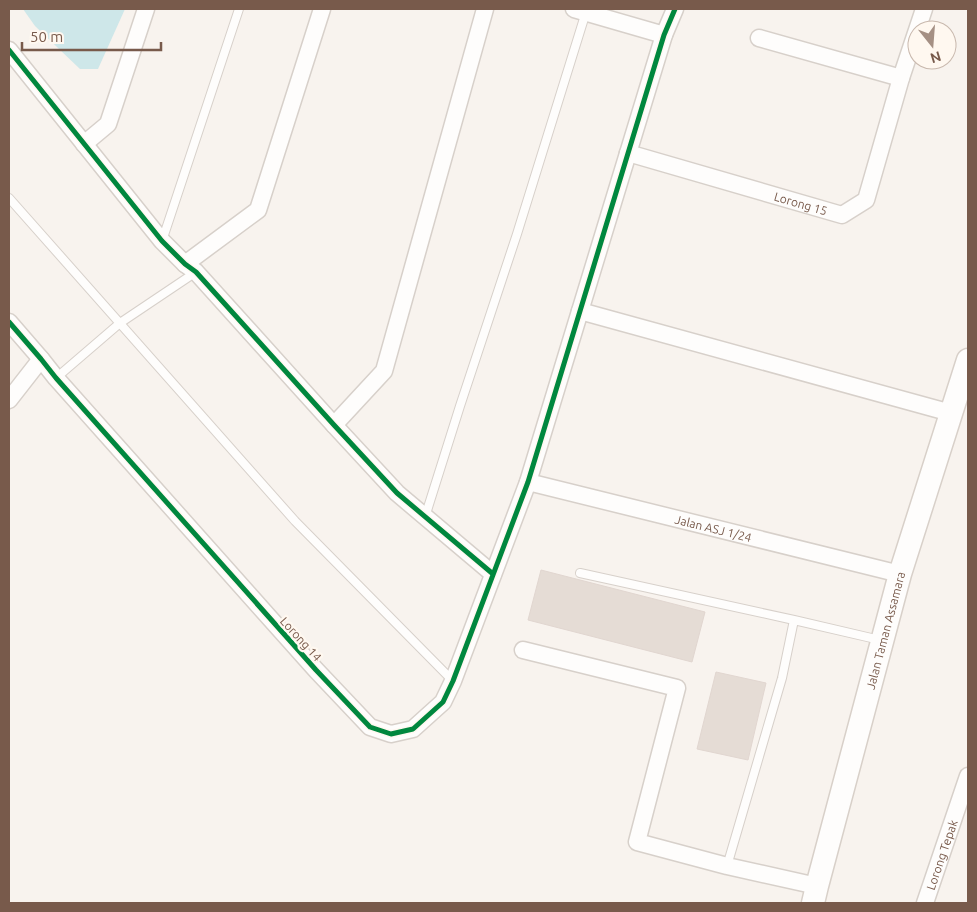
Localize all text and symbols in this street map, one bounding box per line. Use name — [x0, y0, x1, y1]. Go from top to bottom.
scale bar — [22, 20, 161, 52]
north arrow — [907, 20, 957, 70]
text: 50 m — [30, 28, 63, 45]
text: N — [928, 48, 943, 67]
street label: Lorong 15 — [773, 189, 829, 217]
street label: Jalan ASJ 1/24 — [674, 512, 753, 544]
street label: Jalan Taman Assamara — [863, 570, 907, 691]
street label: Lorong 14 — [278, 614, 324, 664]
street label: Lorong Tepak — [923, 818, 959, 891]

